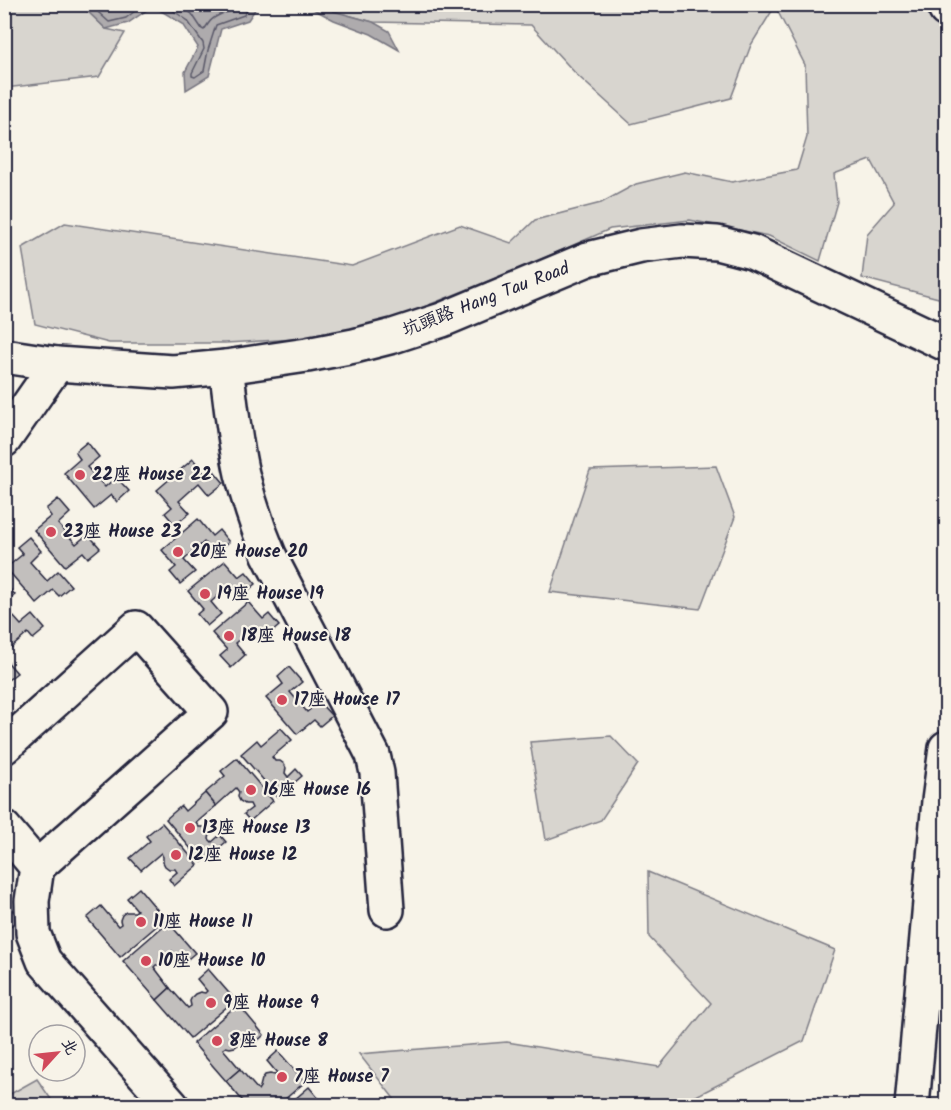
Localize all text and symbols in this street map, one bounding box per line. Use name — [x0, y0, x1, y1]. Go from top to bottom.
street label: 坑頭路 Hang Tau Road — [398, 254, 575, 345]
place label: 22座 House 22 — [92, 461, 212, 490]
marker: 22座 House 22 — [73, 468, 87, 482]
place label: 23座 House 23 — [63, 518, 182, 547]
marker: 23座 House 23 — [44, 525, 58, 539]
place label: 20座 House 20 — [190, 538, 308, 567]
marker: 20座 House 20 — [171, 545, 185, 559]
place label: 19座 House 19 — [217, 580, 324, 609]
marker: 19座 House 19 — [198, 587, 212, 601]
place label: 18座 House 18 — [241, 622, 351, 651]
marker: 18座 House 18 — [222, 629, 236, 643]
place label: 17座 House 17 — [294, 686, 400, 715]
marker: 17座 House 17 — [275, 693, 289, 707]
place label: 16座 House 16 — [263, 776, 371, 805]
marker: 16座 House 16 — [244, 783, 258, 797]
place label: 13座 House 13 — [202, 814, 310, 843]
marker: 13座 House 13 — [183, 821, 197, 835]
place label: 12座 House 12 — [188, 841, 298, 870]
marker: 12座 House 12 — [169, 848, 183, 862]
place label: 11座 House 11 — [153, 908, 253, 937]
marker: 11座 House 11 — [134, 915, 148, 929]
place label: 10座 House 10 — [158, 947, 266, 976]
marker: 10座 House 10 — [139, 954, 153, 968]
place label: 9座 House 9 — [223, 989, 319, 1018]
marker: 9座 House 9 — [204, 996, 218, 1010]
north arrow — [27, 1023, 87, 1083]
place label: 8座 House 8 — [229, 1027, 328, 1056]
text: 北 — [54, 1034, 84, 1060]
marker: 8座 House 8 — [210, 1034, 224, 1048]
place label: 7座 House 7 — [294, 1063, 389, 1092]
marker: 7座 House 7 — [275, 1070, 289, 1084]

